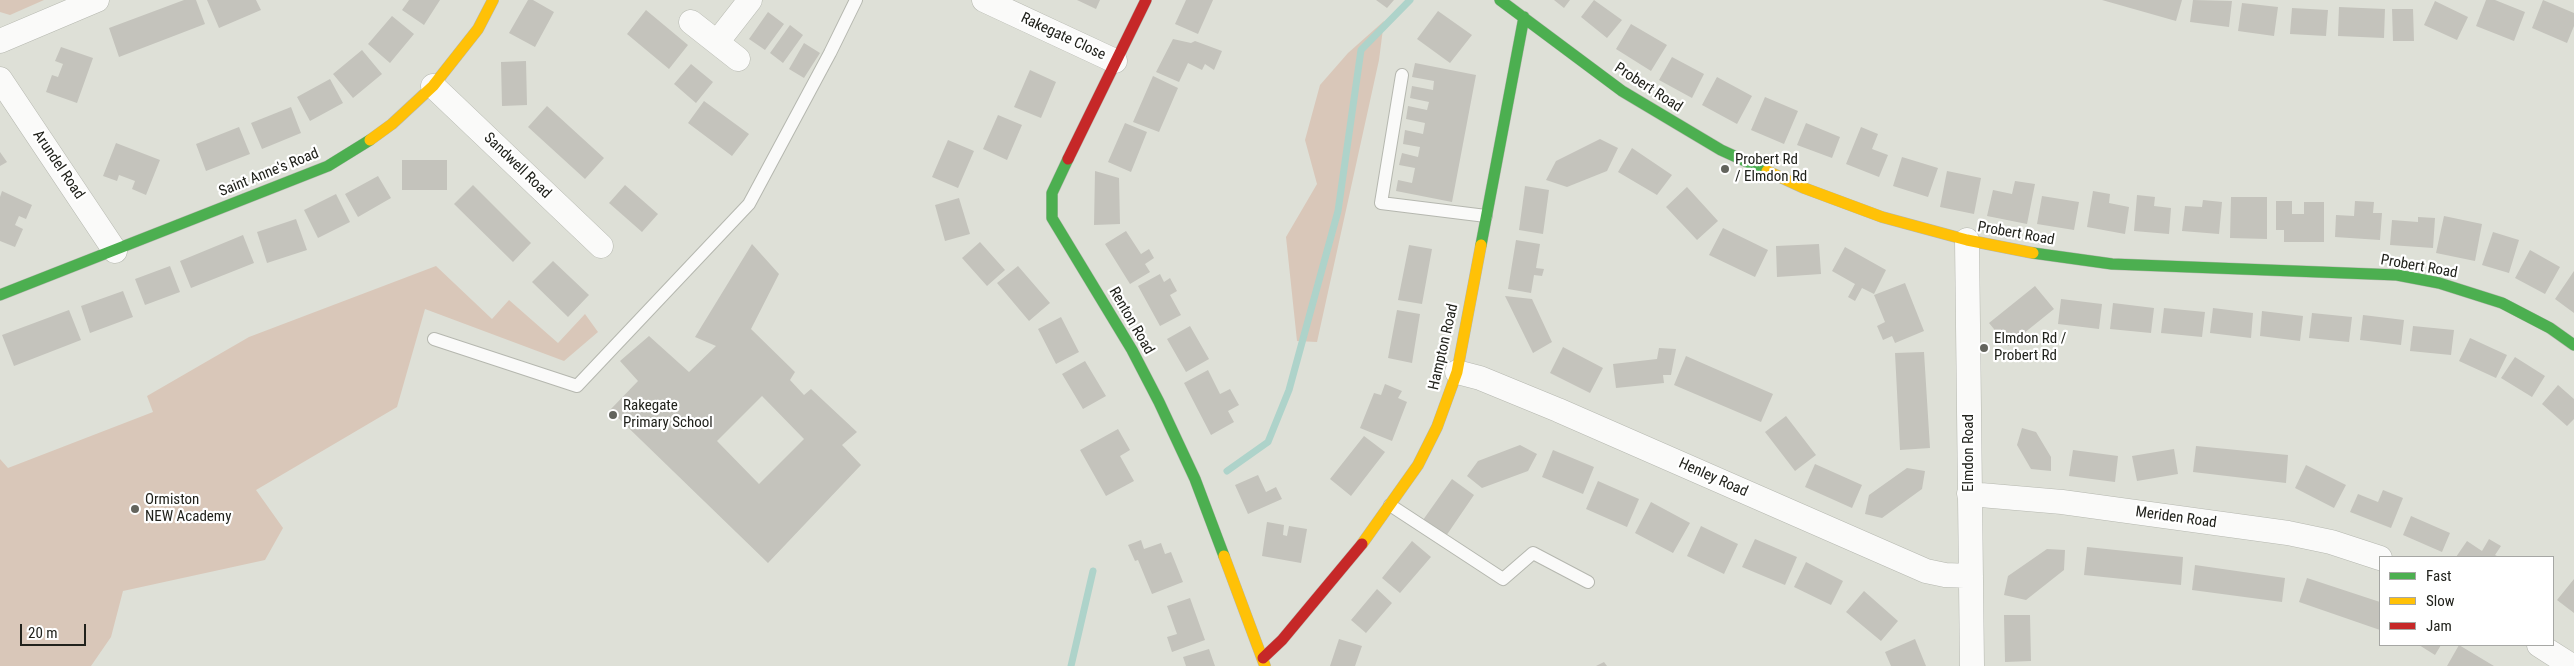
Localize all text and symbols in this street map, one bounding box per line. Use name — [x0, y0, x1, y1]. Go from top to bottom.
street label: Rakegate Close — [1018, 9, 1108, 65]
street label: Probert Road — [1611, 59, 1685, 117]
street label: Arundel Road — [28, 127, 88, 203]
street label: Sandwell Road — [479, 129, 555, 203]
street label: Saint Anne's Road — [216, 145, 322, 201]
place label: Probert Rd / Elmdon Rd — [1735, 151, 1807, 186]
marker: Probert Rd / Elmdon Rd — [1719, 163, 1731, 175]
street label: Probert Road — [1976, 218, 2056, 250]
street label: Probert Road — [2379, 251, 2459, 283]
street label: Renton Road — [1104, 284, 1158, 358]
street label: Hampton Road — [1425, 302, 1463, 392]
place label: Elmdon Rd / Probert Rd — [1994, 330, 2066, 365]
marker: Elmdon Rd / Probert Rd — [1978, 342, 1990, 354]
place label: Rakegate Primary School — [623, 397, 713, 432]
marker: Rakegate Primary School — [607, 409, 619, 421]
street label: Elmdon Road — [1960, 414, 1978, 492]
street label: Henley Road — [1676, 455, 1750, 501]
place label: Ormiston NEW Academy — [145, 491, 231, 526]
marker: Ormiston NEW Academy — [129, 503, 141, 515]
street label: Meriden Road — [2134, 503, 2218, 533]
legend — [2379, 556, 2554, 646]
text: Fast — [2426, 567, 2451, 585]
text: Slow — [2426, 592, 2455, 610]
scale bar — [22, 614, 89, 646]
text: Jam — [2426, 617, 2452, 635]
text: 20 m — [28, 624, 58, 642]

